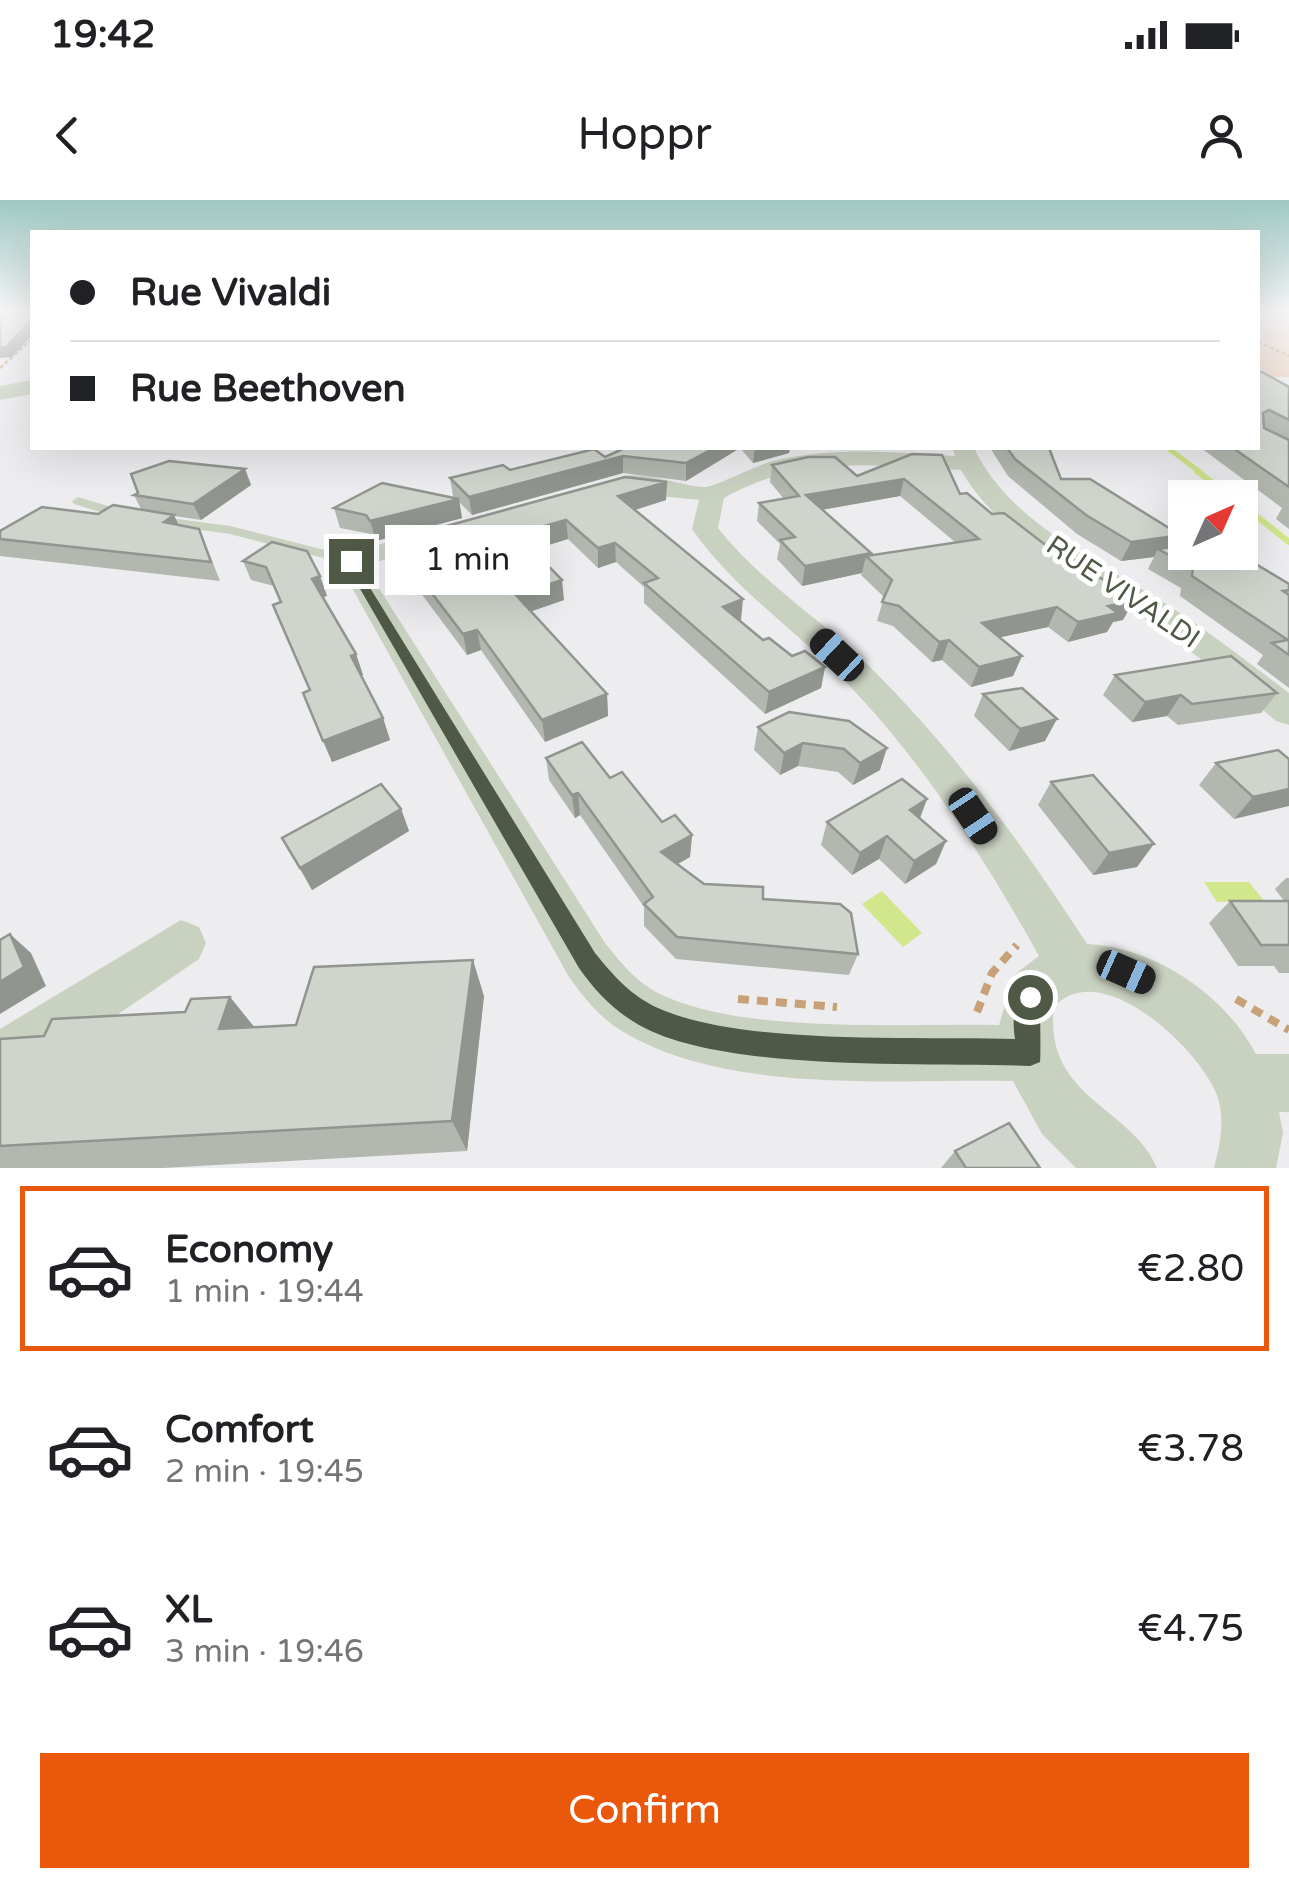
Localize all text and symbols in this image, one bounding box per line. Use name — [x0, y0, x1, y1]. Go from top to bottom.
text: 19:42 — [50, 12, 155, 58]
icon: back — [40, 108, 95, 163]
text: Hoppr — [577, 108, 712, 162]
icon: person — [1194, 108, 1249, 163]
text: Rue Vivaldi — [130, 270, 331, 316]
text: Rue Beethoven — [130, 366, 406, 412]
north arrow — [1168, 480, 1258, 570]
map controls — [1168, 480, 1258, 570]
callout: 1 min — [386, 526, 551, 596]
street label: RUE VIVALDI — [1040, 528, 1206, 656]
route end — [329, 539, 374, 584]
text: 1 min — [425, 541, 510, 579]
car — [805, 624, 869, 686]
car — [944, 783, 1002, 849]
car — [1092, 946, 1160, 998]
route start — [1008, 975, 1053, 1020]
icon: car — [45, 1224, 135, 1314]
text: Economy — [165, 1227, 333, 1273]
text: €2.80 — [1137, 1246, 1244, 1292]
text: 1 min · 19:44 — [165, 1273, 364, 1311]
icon: car — [45, 1404, 135, 1494]
text: Comfort — [165, 1407, 314, 1453]
text: €3.78 — [1137, 1426, 1244, 1472]
text: 2 min · 19:45 — [165, 1453, 364, 1491]
icon: car — [45, 1584, 135, 1674]
text: XL — [165, 1587, 212, 1633]
text: €4.75 — [1137, 1606, 1244, 1652]
text: 3 min · 19:46 — [165, 1633, 364, 1671]
button: Confirm — [40, 1753, 1249, 1868]

